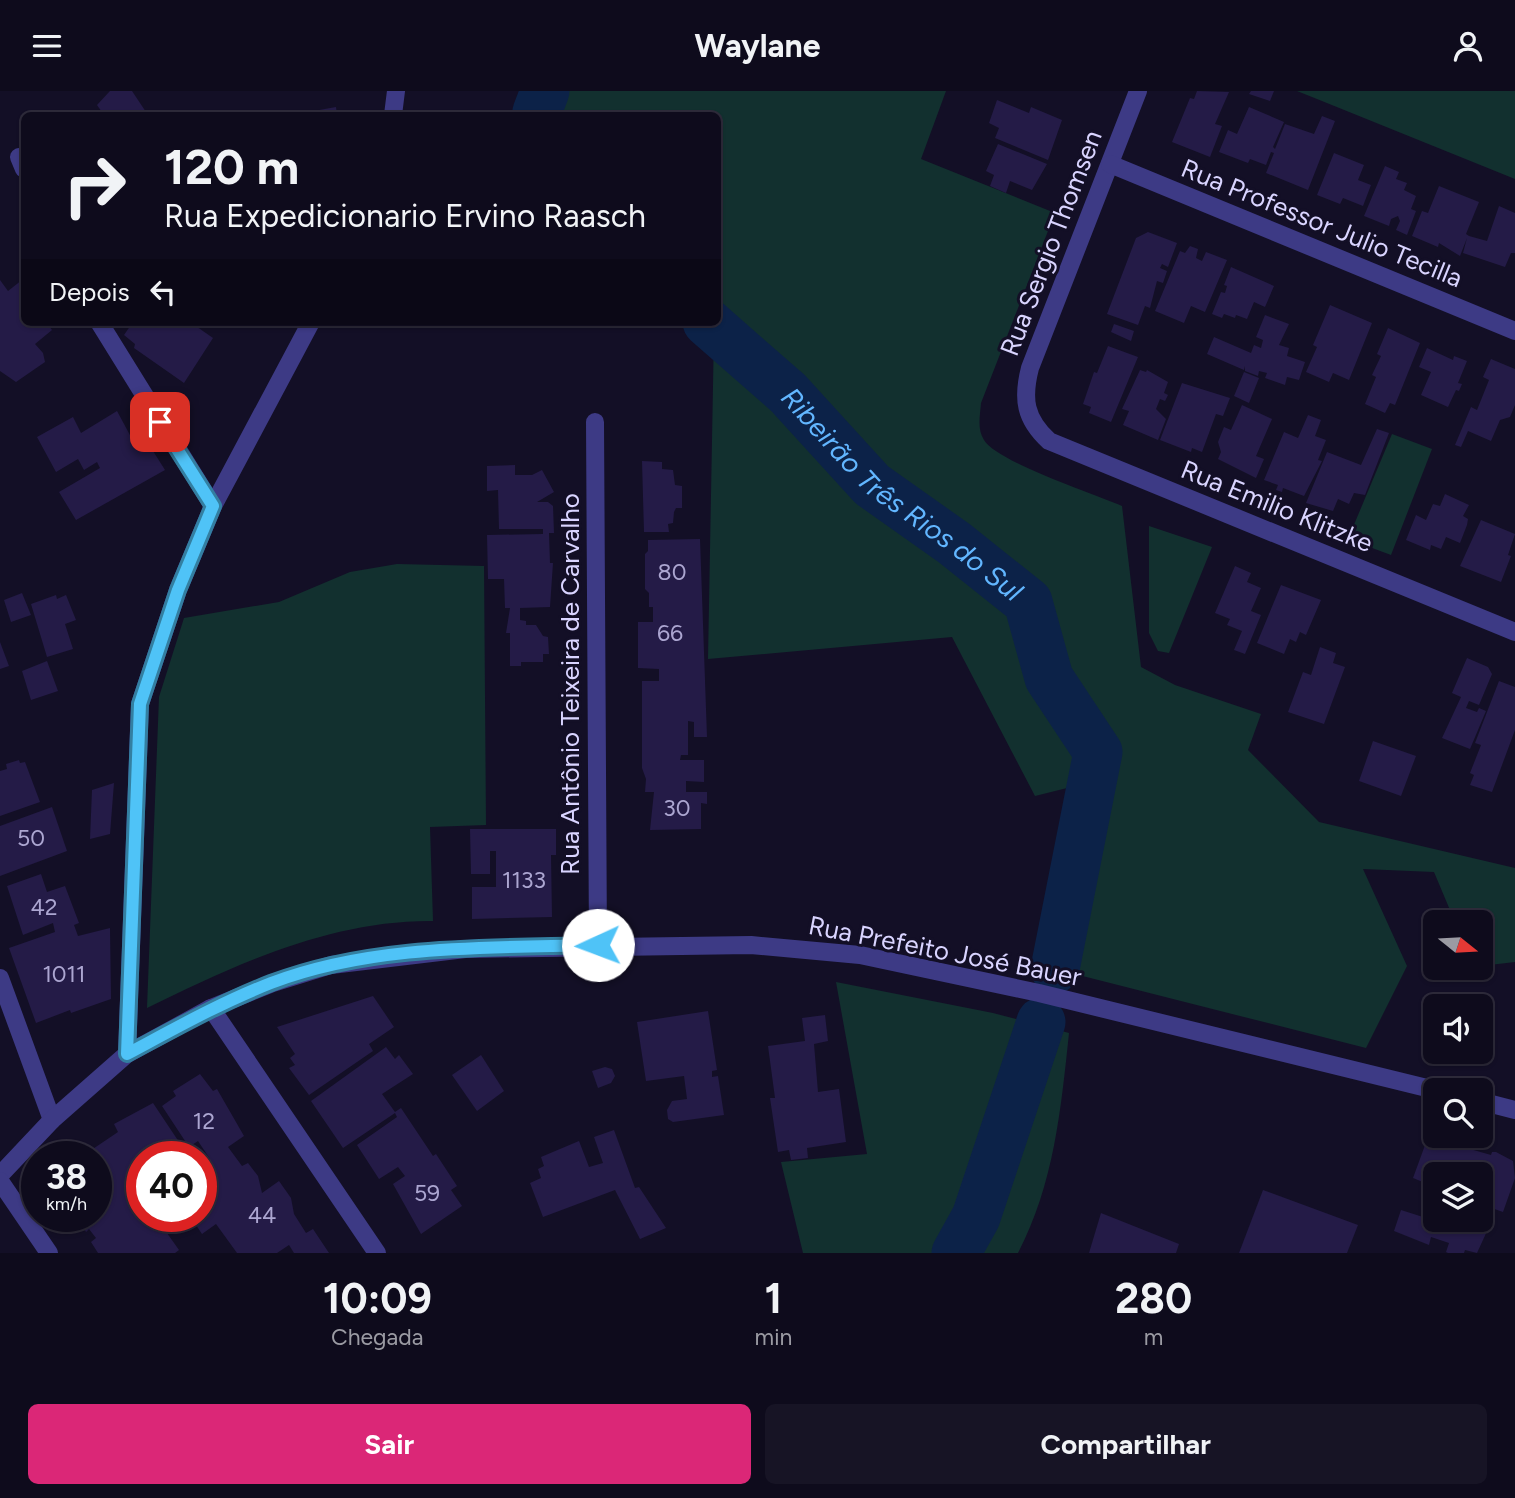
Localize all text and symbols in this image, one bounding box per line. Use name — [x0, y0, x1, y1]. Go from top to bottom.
icon: menu — [28, 27, 66, 65]
text: Waylane — [694, 27, 821, 65]
icon: person — [1449, 27, 1487, 65]
street label: Rua Sergio Thomsen — [993, 126, 1109, 360]
text: 120 m — [164, 137, 299, 196]
icon: right — [49, 140, 140, 231]
street label: Rua Professor Julio Tecilla — [1177, 152, 1467, 294]
text: Rua Expedicionario Ervino Raasch — [164, 197, 646, 235]
icon: left — [144, 273, 182, 311]
text: Depois — [49, 276, 130, 308]
water label: Ribeirão Três Rios do Sul — [774, 380, 1030, 609]
pin — [130, 392, 190, 452]
icon: arrive — [141, 403, 179, 441]
street label: Rua Emilio Klitzke — [1176, 453, 1378, 559]
street label: Rua Antônio Teixeira de Carvalho — [554, 493, 586, 875]
house number: 80 — [658, 558, 686, 586]
house number: 66 — [657, 619, 683, 647]
house number: 30 — [663, 794, 691, 822]
house number: 50 — [17, 824, 45, 852]
house number: 1133 — [502, 866, 546, 894]
house number: 42 — [30, 893, 58, 921]
position arrow — [561, 908, 635, 982]
street label: Rua Prefeito José Bauer — [806, 909, 1084, 993]
north arrow — [1423, 910, 1493, 980]
map controls — [1423, 910, 1493, 1232]
house number: 1011 — [42, 960, 86, 988]
button: sound — [1423, 994, 1493, 1064]
button: search — [1423, 1078, 1493, 1148]
house number: 12 — [193, 1107, 215, 1135]
speed limit sign: 40 — [126, 1141, 217, 1232]
text: 38 — [46, 1156, 87, 1198]
button: layers — [1423, 1162, 1493, 1232]
house number: 59 — [414, 1179, 440, 1207]
text: km/h — [46, 1193, 87, 1215]
house number: 44 — [248, 1201, 276, 1229]
text: 10:09 — [323, 1273, 432, 1324]
text: 1 — [765, 1273, 782, 1324]
text: 280 — [1115, 1273, 1192, 1324]
text: Chegada — [331, 1323, 424, 1351]
text: min — [755, 1323, 792, 1351]
text: m — [1144, 1323, 1163, 1351]
button: Sair — [28, 1404, 751, 1484]
button: Compartilhar — [765, 1404, 1487, 1484]

